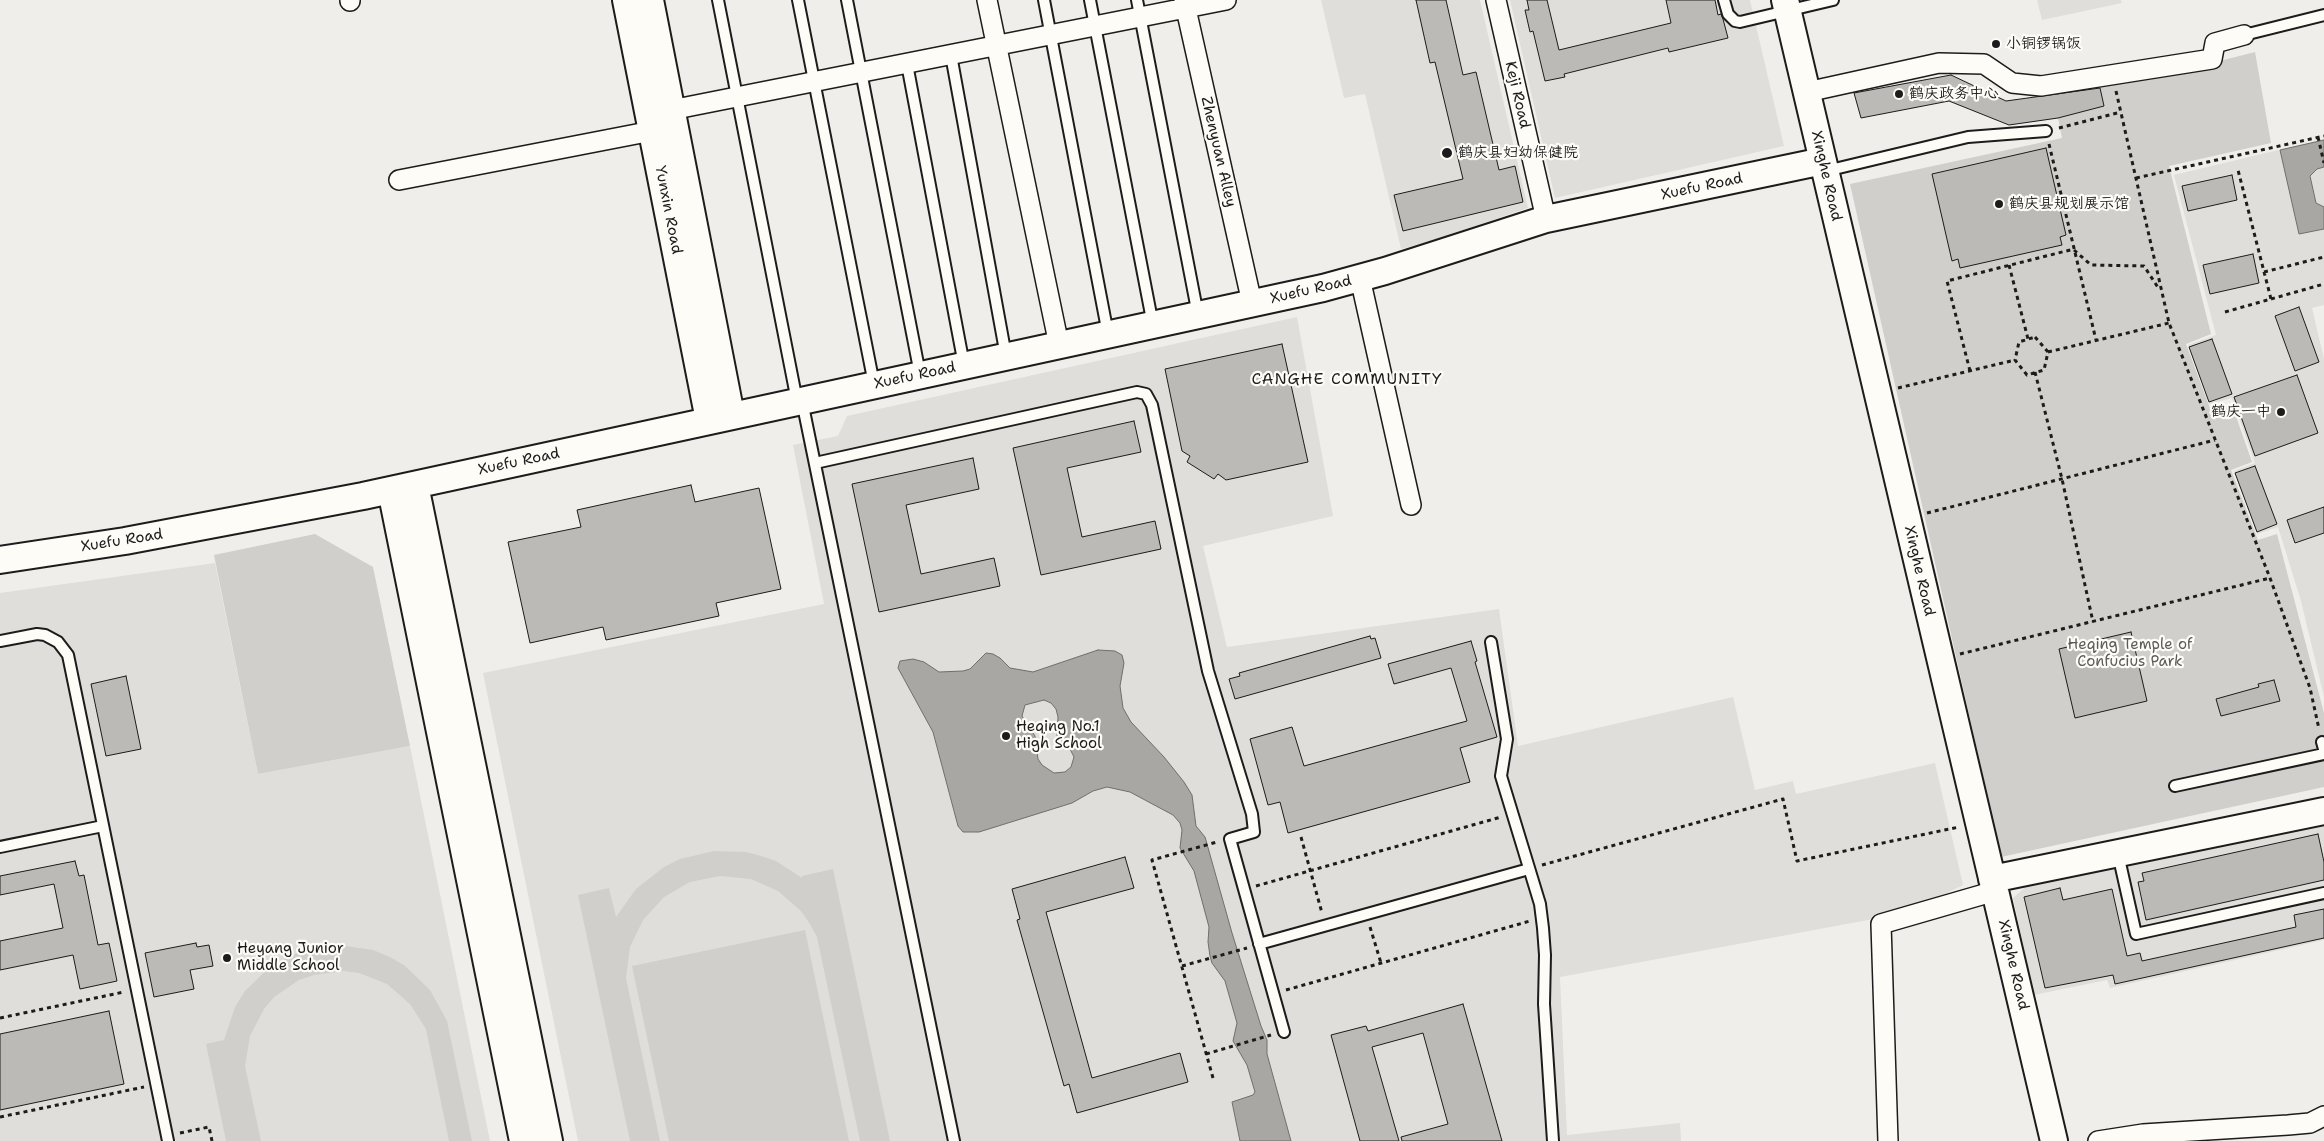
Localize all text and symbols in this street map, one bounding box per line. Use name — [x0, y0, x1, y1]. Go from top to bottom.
place label: 小铜锣锅饭 — [2006, 35, 2081, 53]
marker: 小铜锣锅饭 — [1990, 38, 2002, 50]
street label: Keji Road — [1501, 60, 1533, 130]
place label: 鹤庆政务中心 — [1909, 85, 1999, 103]
marker: 鹤庆政务中心 — [1893, 88, 1905, 100]
street label: Zhenyuan Alley — [1197, 95, 1239, 209]
street label: Xinghe Road — [1807, 129, 1845, 223]
place label: 鹤庆县妇幼保健院 — [1458, 144, 1578, 162]
marker: 鹤庆县妇幼保健院 — [1440, 146, 1454, 160]
street label: Yunxin Road — [651, 164, 685, 256]
street label: Xuefu Road — [1660, 170, 1744, 204]
place label: 鹤庆县规划展示馆 — [2009, 195, 2129, 213]
marker: 鹤庆县规划展示馆 — [1993, 198, 2005, 210]
street label: Xuefu Road — [1269, 272, 1353, 308]
street label: Xuefu Road — [873, 359, 957, 393]
district label: CANGHE COMMUNITY — [1249, 370, 1445, 390]
place label: 鹤庆一中 — [2211, 403, 2271, 421]
marker: 鹤庆一中 — [2275, 406, 2287, 418]
street label: Xuefu Road — [477, 445, 561, 479]
street label: Xinghe Road — [1900, 524, 1938, 618]
street label: Xuefu Road — [80, 526, 164, 556]
park label: Heqing Temple of Confucius Park — [2067, 636, 2193, 671]
place label: Heqing No.1 High School — [1016, 718, 1102, 753]
marker: Heqing No.1 High School — [1000, 730, 1012, 742]
street label: Xinghe Road — [1994, 918, 2032, 1012]
place label: Heyang Junior Middle School — [237, 940, 344, 975]
marker: Heyang Junior Middle School — [221, 952, 233, 964]

